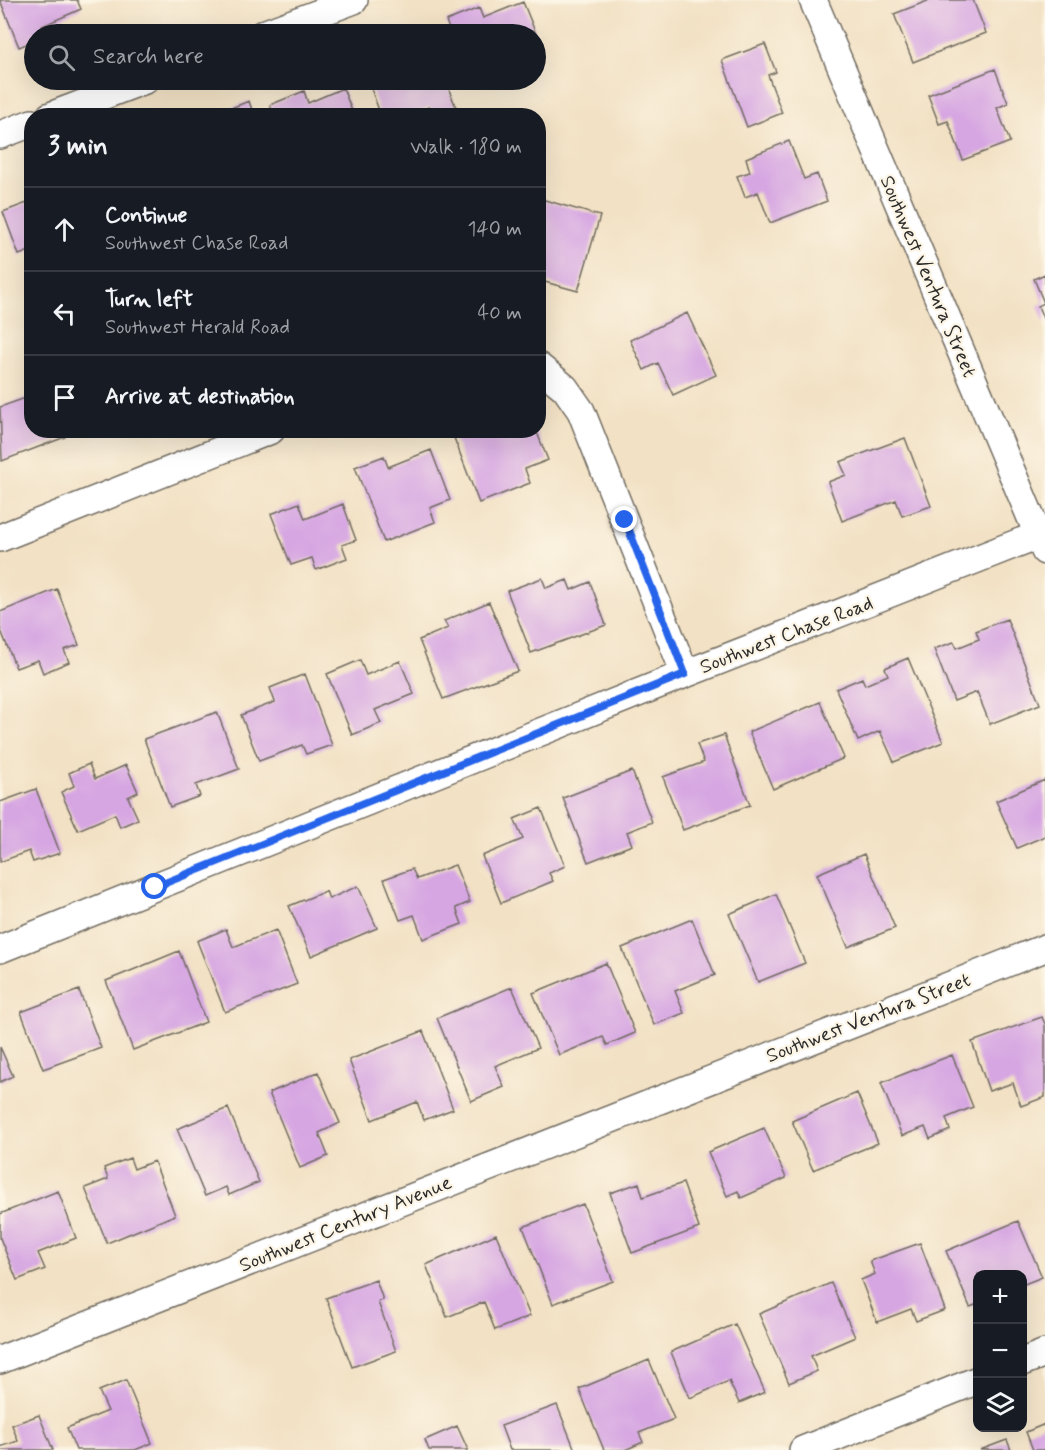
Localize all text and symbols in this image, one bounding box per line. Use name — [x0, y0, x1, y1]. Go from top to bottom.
search box — [24, 24, 546, 90]
icon: search — [45, 41, 78, 74]
text: Search here — [93, 43, 204, 71]
text: 3 min — [48, 130, 108, 164]
text: Walk · 180 m — [410, 134, 522, 161]
street label: Southwest Ventura Street — [873, 172, 982, 382]
text: Continue — [105, 202, 187, 230]
icon: ahead — [48, 213, 81, 246]
text: 140 m — [468, 216, 522, 243]
text: Southwest Chase Road — [105, 230, 288, 257]
text: Turn left — [105, 286, 193, 314]
icon: left — [48, 297, 81, 330]
text: 40 m — [478, 300, 522, 327]
text: Southwest Herald Road — [105, 314, 290, 341]
icon: arrive — [48, 381, 81, 414]
text: Arrive at destination — [105, 383, 295, 411]
route end — [611, 506, 637, 532]
street label: Southwest Chase Road — [696, 590, 877, 681]
route start — [141, 873, 167, 899]
street label: Southwest Ventura Street — [762, 967, 975, 1070]
street label: Southwest Century Avenue — [235, 1169, 456, 1279]
map controls — [973, 1270, 1027, 1432]
button: + — [973, 1270, 1027, 1324]
button: − — [973, 1324, 1027, 1378]
button: layers — [973, 1378, 1027, 1432]

